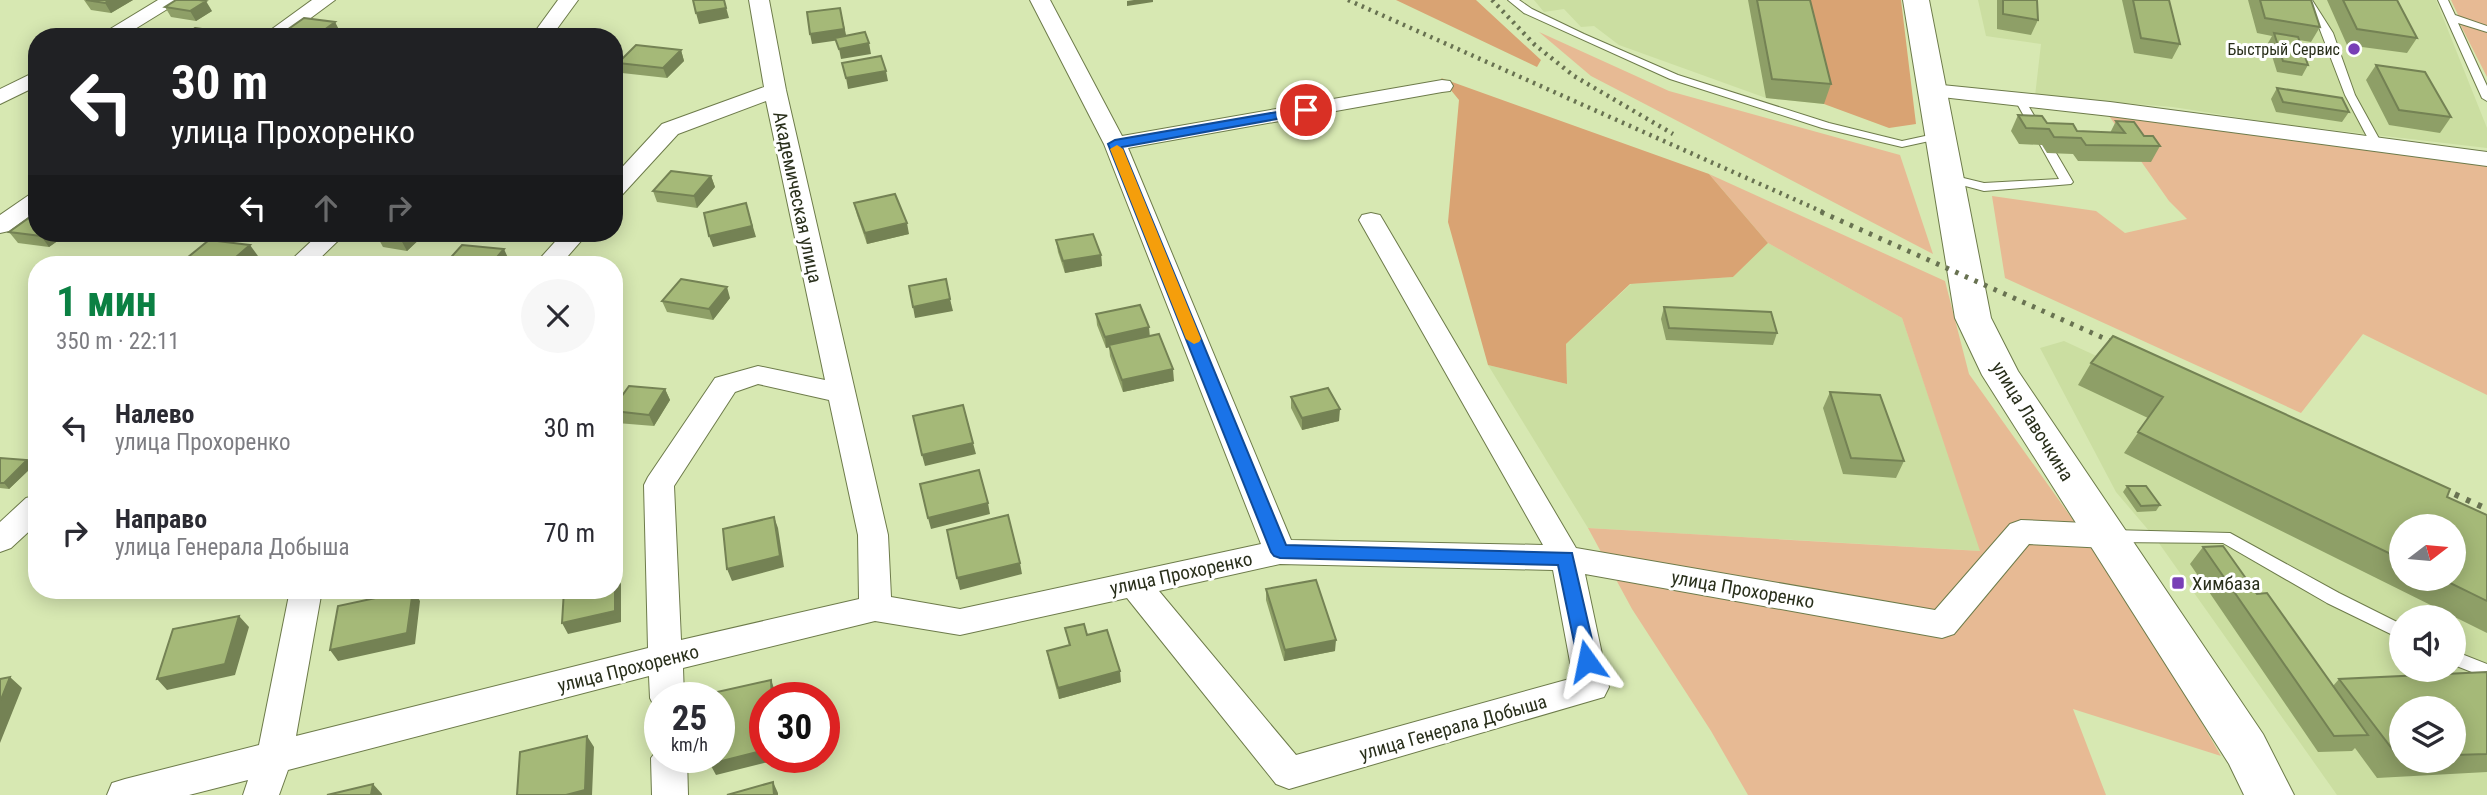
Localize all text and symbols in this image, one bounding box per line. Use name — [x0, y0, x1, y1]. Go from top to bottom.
place label: Быстрый Сервис — [2227, 40, 2340, 59]
marker: Быстрый Сервис — [2346, 41, 2362, 57]
text: 30 m — [171, 54, 268, 111]
icon: left — [56, 56, 147, 147]
pin — [1276, 80, 1336, 140]
icon: arrive — [1287, 91, 1325, 129]
street label: Академическая улица — [768, 109, 827, 285]
text: улица Прохоренко — [171, 113, 415, 151]
icon: left — [234, 189, 272, 227]
icon: ahead — [307, 189, 345, 227]
icon: right — [380, 189, 418, 227]
text: 1 мин — [56, 277, 157, 326]
button: close — [521, 279, 595, 353]
text: 350 m · 22:11 — [56, 328, 180, 355]
street label: улица Лавочкина — [1987, 357, 2079, 485]
text: Налево — [115, 399, 195, 429]
icon: left — [56, 409, 94, 447]
text: 30 m — [544, 413, 595, 443]
text: улица Прохоренко — [115, 429, 290, 456]
text: Направо — [115, 504, 207, 534]
icon: right — [56, 514, 94, 552]
north arrow — [2389, 514, 2466, 592]
map controls — [2389, 514, 2466, 773]
text: 70 m — [544, 518, 595, 548]
text: улица Генерала Добыша — [115, 534, 349, 561]
street label: улица Прохоренко — [1108, 547, 1254, 600]
street label: улица Прохоренко — [1670, 566, 1816, 613]
place label: Химбаза — [2192, 572, 2260, 595]
marker: Химбаза — [2170, 575, 2186, 591]
button: sound — [2389, 605, 2466, 682]
position arrow — [1550, 624, 1624, 698]
street label: улица Прохоренко — [555, 640, 701, 697]
speed limit sign: 30 — [749, 682, 840, 773]
street label: улица Генерала Добыша — [1357, 690, 1549, 765]
button: layers — [2389, 696, 2466, 773]
text: 25 — [672, 698, 707, 739]
text: km/h — [671, 734, 708, 755]

